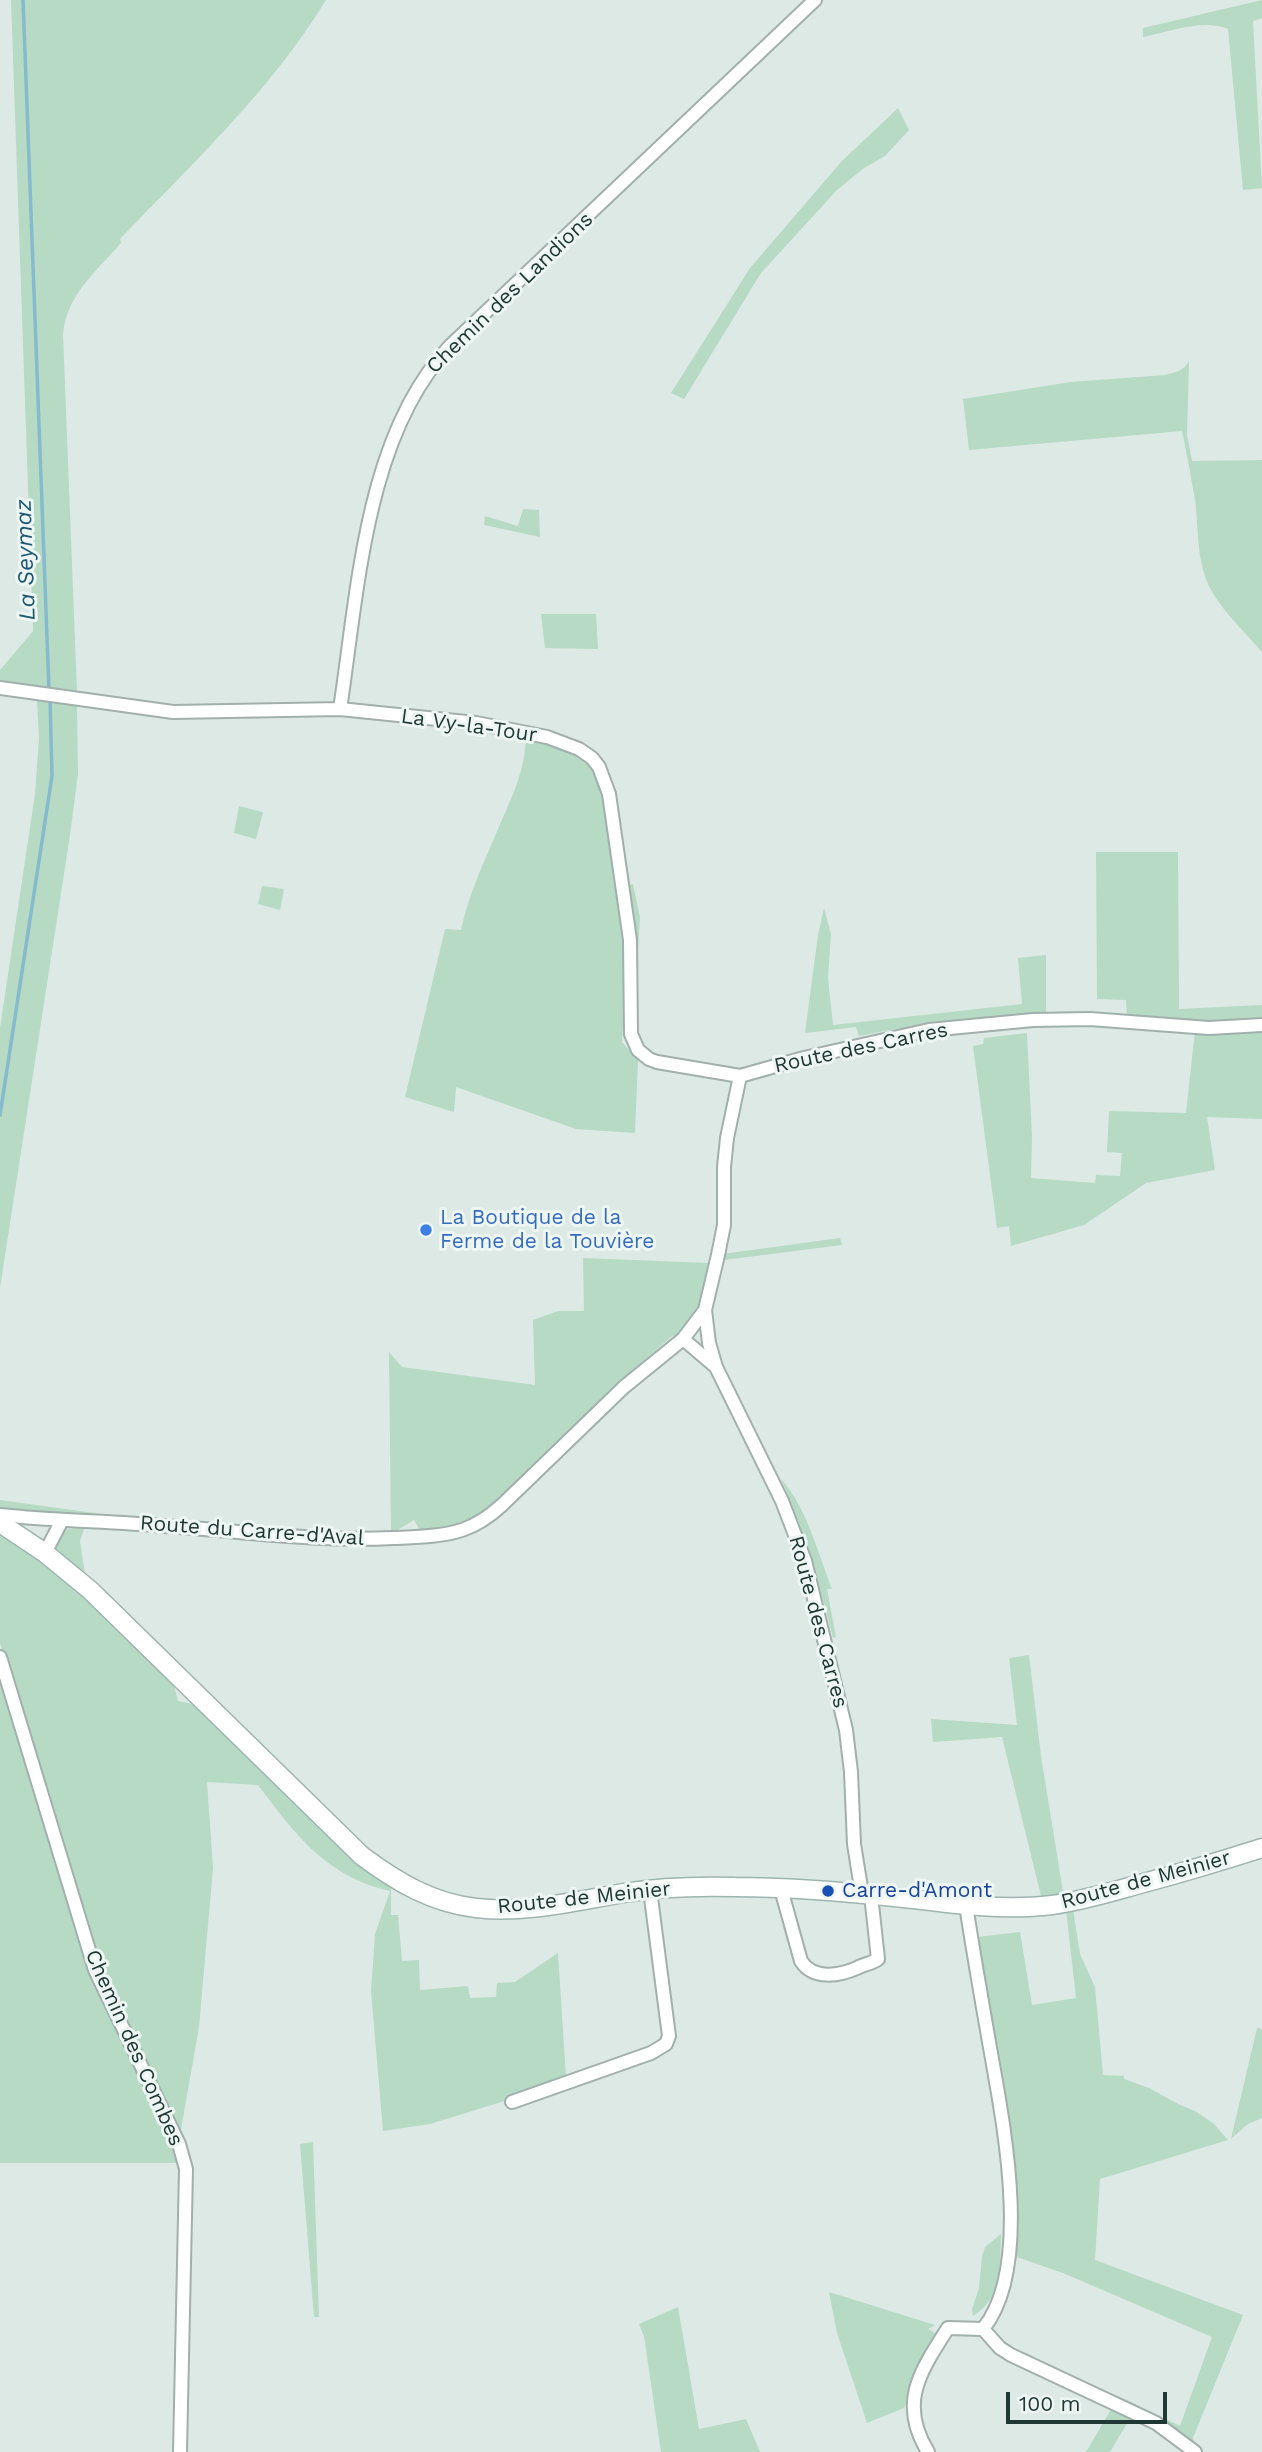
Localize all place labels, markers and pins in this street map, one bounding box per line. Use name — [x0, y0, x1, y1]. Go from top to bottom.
place label: La Boutique de la Ferme de la Touvière — [440, 1205, 654, 1255]
marker: La Boutique de la Ferme de la Touvière — [418, 1222, 434, 1238]
place label: Carre-d'Amont — [842, 1878, 992, 1904]
marker: Carre-d'Amont — [820, 1883, 836, 1899]

